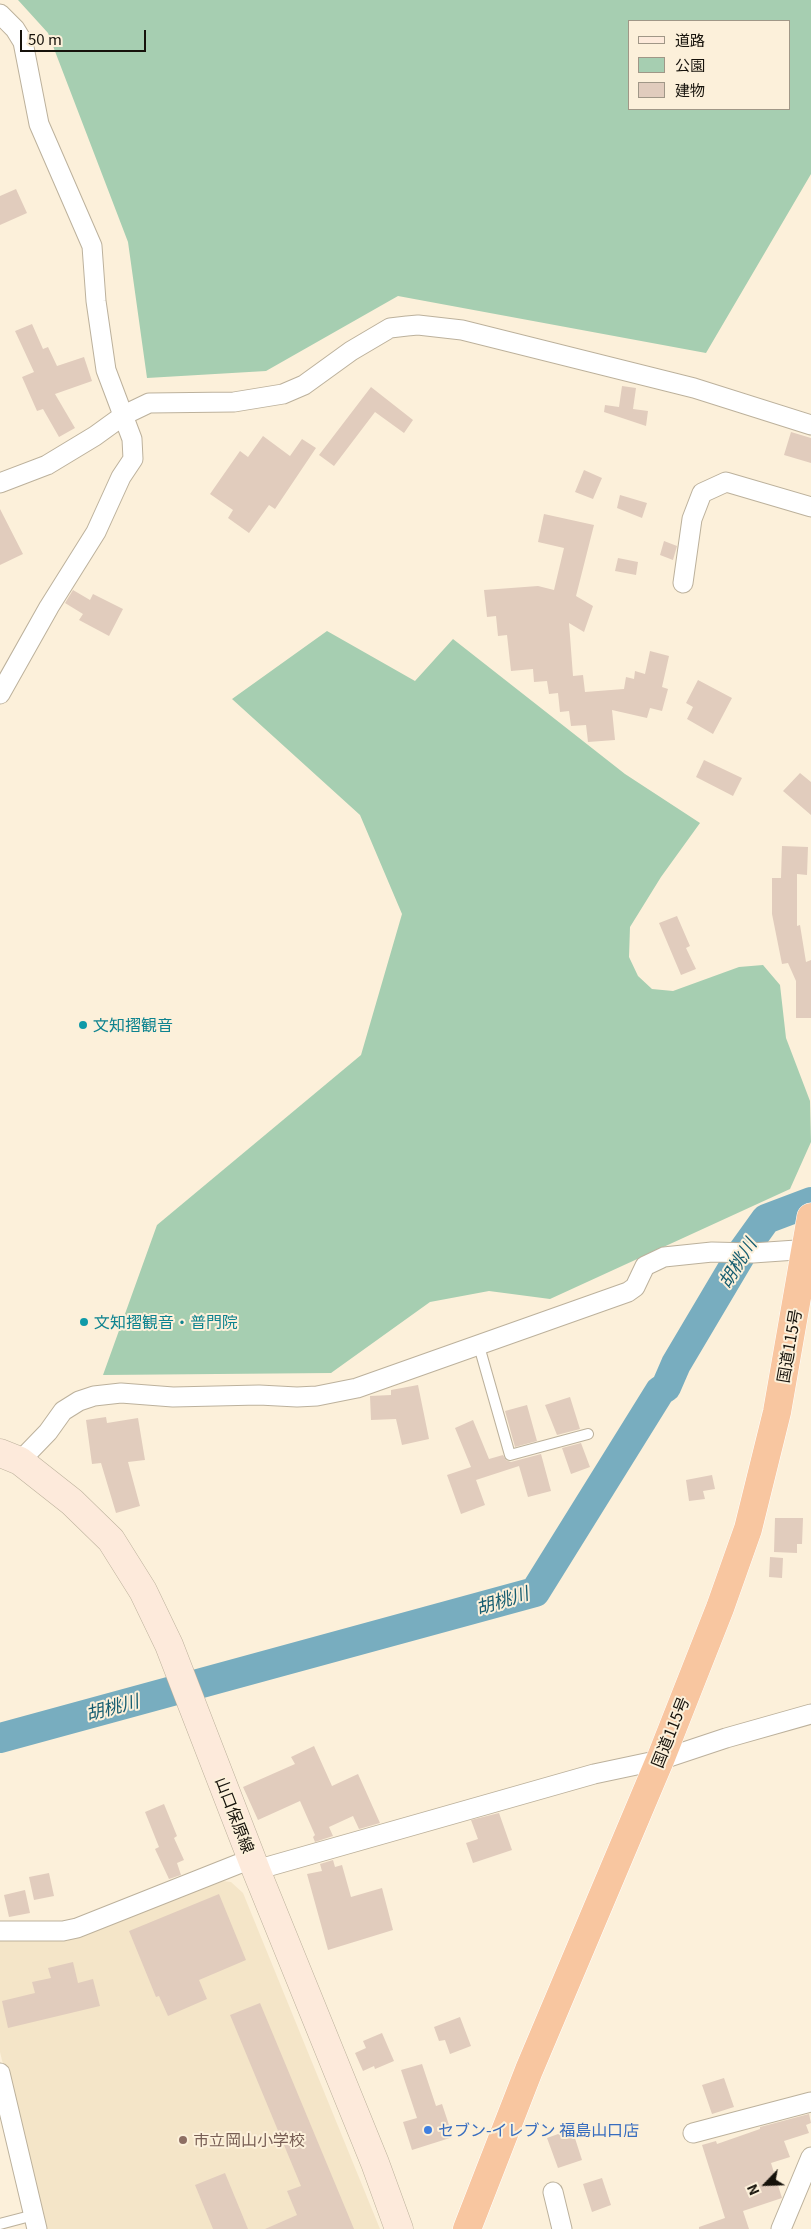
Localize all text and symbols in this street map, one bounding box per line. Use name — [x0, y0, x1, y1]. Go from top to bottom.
scale bar — [22, 20, 149, 52]
legend — [628, 20, 791, 110]
text: 50 m — [28, 28, 62, 49]
text: 道路 — [675, 29, 705, 50]
text: 公園 — [675, 54, 705, 75]
text: 建物 — [675, 79, 705, 100]
place label: 文知摺観音 — [93, 1015, 173, 1035]
marker: 文知摺観音 — [77, 1019, 89, 1031]
water label: 胡桃川 — [714, 1234, 760, 1292]
street label: 国道115号 — [773, 1308, 805, 1384]
place label: 文知摺観音・普門院 — [94, 1312, 238, 1332]
marker: 文知摺観音・普門院 — [78, 1316, 90, 1328]
water label: 胡桃川 — [473, 1582, 531, 1618]
water label: 胡桃川 — [83, 1690, 141, 1724]
street label: 国道115号 — [647, 1694, 693, 1770]
street label: 山口保原線 — [212, 1774, 258, 1856]
place label: セブン-イレブン 福島山口店 — [438, 2120, 639, 2140]
marker: セブン-イレブン 福島山口店 — [422, 2124, 434, 2136]
place label: 市立岡山小学校 — [193, 2130, 305, 2150]
marker: 市立岡山小学校 — [177, 2134, 189, 2146]
north arrow — [741, 2159, 791, 2209]
text: N — [741, 2181, 764, 2199]

